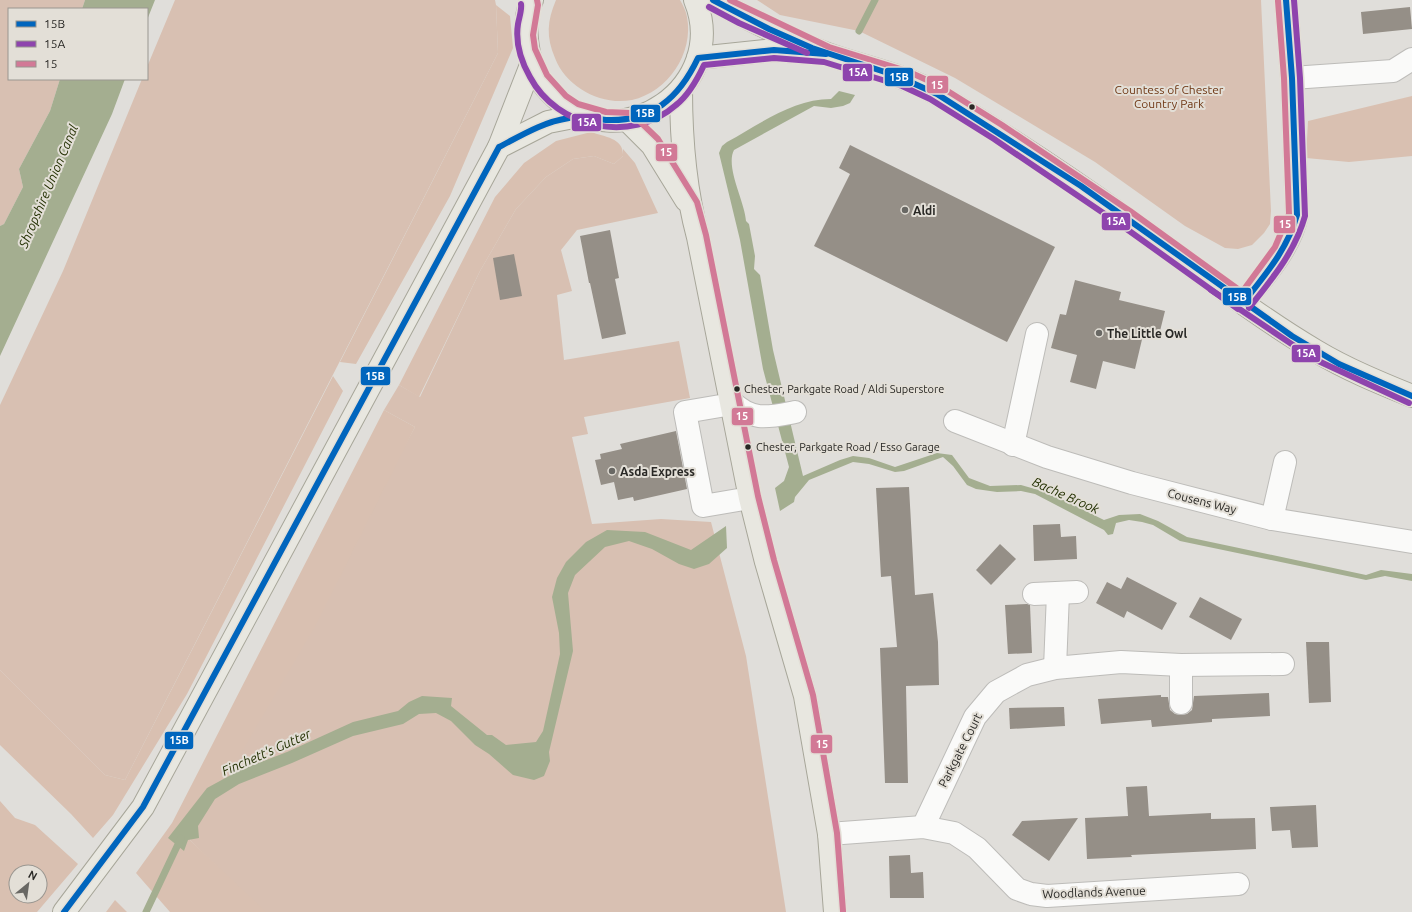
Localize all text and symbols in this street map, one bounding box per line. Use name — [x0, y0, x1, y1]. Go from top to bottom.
legend — [8, 8, 148, 80]
text: 15B — [44, 17, 65, 30]
text: 15A — [44, 37, 66, 50]
text: 15 — [44, 57, 58, 70]
line badge: 15A — [842, 63, 873, 82]
text: 15A — [848, 66, 868, 78]
line badge: 15B — [884, 67, 914, 87]
text: 15B — [889, 71, 909, 83]
line badge: 15 — [926, 75, 949, 94]
text: 15 — [931, 79, 943, 91]
park label: Countess of Chester Country Park — [1115, 83, 1224, 110]
unlabelled marker — [967, 102, 977, 112]
line badge: 15B — [630, 104, 661, 123]
text: 15B — [635, 107, 655, 119]
line badge: 15A — [571, 113, 602, 132]
text: 15A — [577, 116, 597, 128]
water label: Shropshire Union Canal — [15, 122, 80, 251]
line badge: 15 — [655, 143, 678, 162]
text: 15 — [660, 146, 672, 158]
place label: Aldi — [913, 204, 936, 217]
marker: Aldi — [900, 205, 910, 215]
line badge: 15A — [1101, 212, 1131, 231]
text: 15A — [1106, 215, 1126, 227]
line badge: 15 — [1273, 215, 1296, 234]
text: 15 — [1279, 218, 1291, 230]
line badge: 15B — [1222, 287, 1252, 306]
text: 15B — [1227, 291, 1247, 303]
place label: The Little Owl — [1107, 327, 1187, 340]
marker: The Little Owl — [1094, 328, 1104, 338]
line badge: 15A — [1291, 344, 1321, 363]
text: 15A — [1296, 347, 1316, 359]
line badge: 15B — [360, 366, 391, 386]
text: 15B — [365, 370, 385, 382]
place label: Chester, Parkgate Road / Aldi Superstore — [744, 383, 944, 395]
marker: Chester, Parkgate Road / Aldi Superstore — [732, 384, 742, 394]
line badge: 15 — [731, 407, 754, 426]
text: 15 — [736, 410, 748, 422]
place label: Chester, Parkgate Road / Esso Garage — [756, 441, 940, 453]
marker: Chester, Parkgate Road / Esso Garage — [743, 442, 753, 452]
place label: Asda Express — [620, 465, 695, 478]
marker: Asda Express — [607, 466, 617, 476]
water label: Bache Brook — [1030, 474, 1102, 516]
street label: Cousens Way — [1166, 486, 1238, 516]
street label: Parkgate Court — [936, 711, 984, 789]
water label: Finchett's Gutter — [219, 726, 314, 778]
line badge: 15B — [164, 731, 194, 750]
text: 15B — [169, 734, 189, 746]
line badge: 15 — [810, 734, 833, 754]
text: 15 — [816, 738, 828, 750]
north arrow — [8, 864, 48, 904]
text: N — [26, 868, 39, 882]
street label: Woodlands Avenue — [1042, 884, 1146, 900]

